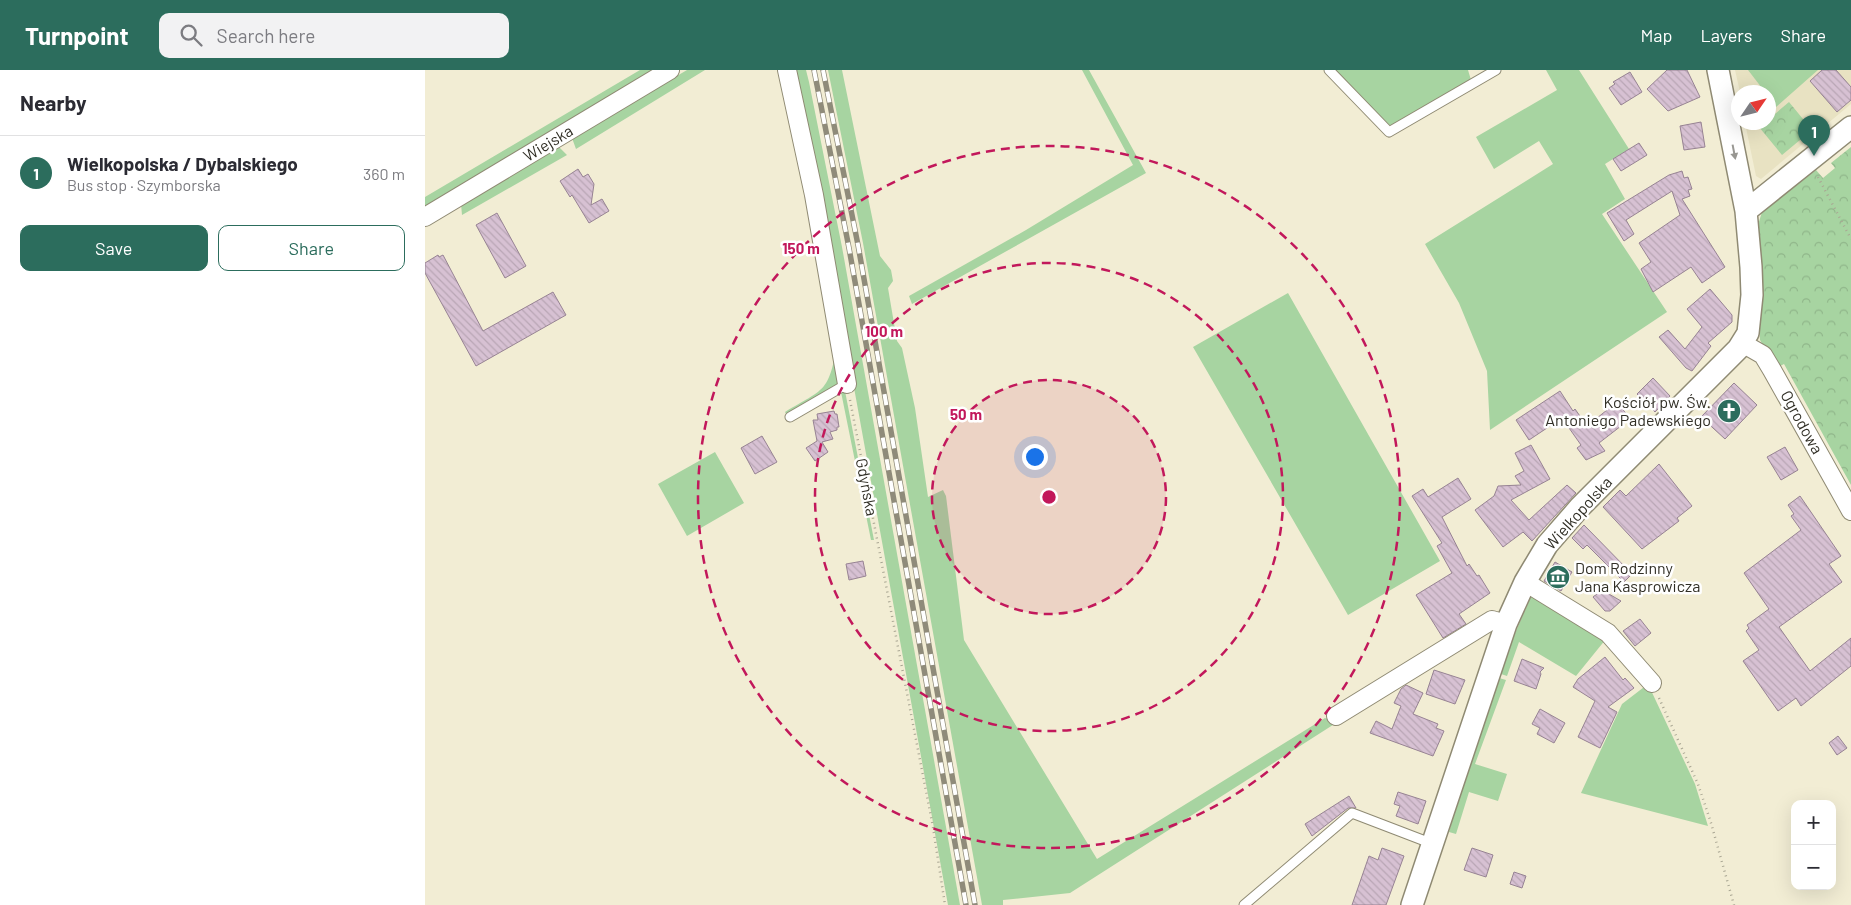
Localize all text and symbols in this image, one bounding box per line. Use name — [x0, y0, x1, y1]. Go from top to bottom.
search box — [159, 13, 509, 58]
text: Turnpoint — [25, 21, 129, 50]
icon: search — [177, 21, 205, 49]
text: Search here — [217, 24, 315, 47]
text: Map — [1640, 24, 1672, 46]
text: Layers — [1700, 24, 1753, 46]
text: Share — [1781, 24, 1826, 46]
north arrow — [1731, 85, 1776, 130]
text: Nearby — [20, 90, 86, 115]
pin: 1 — [1798, 115, 1830, 156]
street label: Wiejska — [520, 120, 576, 165]
one-way arrow — [1730, 145, 1738, 160]
text: Wielkopolska / Dybalskiego — [67, 152, 298, 175]
text: 1 — [33, 164, 39, 183]
text: 360 m — [363, 164, 405, 183]
text: Bus stop · Szymborska — [67, 175, 221, 194]
button: Save — [20, 225, 208, 271]
button: Share — [218, 225, 405, 271]
text: 150 m — [782, 239, 820, 257]
text: 100 m — [865, 322, 903, 340]
street label: Ogrodowa — [1777, 387, 1828, 457]
place label: Kościół pw. Św. Antoniego Padewskiego — [1545, 392, 1711, 429]
church icon: Kościół pw. Św. Antoniego Padewskiego — [1716, 398, 1742, 424]
text: 50 m — [950, 405, 982, 423]
your location — [1022, 444, 1048, 470]
street label: Gdyńska — [853, 456, 882, 517]
street label: Wielkopolska — [1540, 472, 1615, 553]
centre of rings — [1040, 488, 1058, 506]
place label: Dom Rodzinny Jana Kasprowicza — [1575, 558, 1700, 595]
museum icon: Dom Rodzinny Jana Kasprowicza — [1545, 564, 1571, 590]
map controls — [1791, 800, 1836, 890]
button: + — [1791, 800, 1836, 845]
button: − — [1791, 845, 1836, 890]

